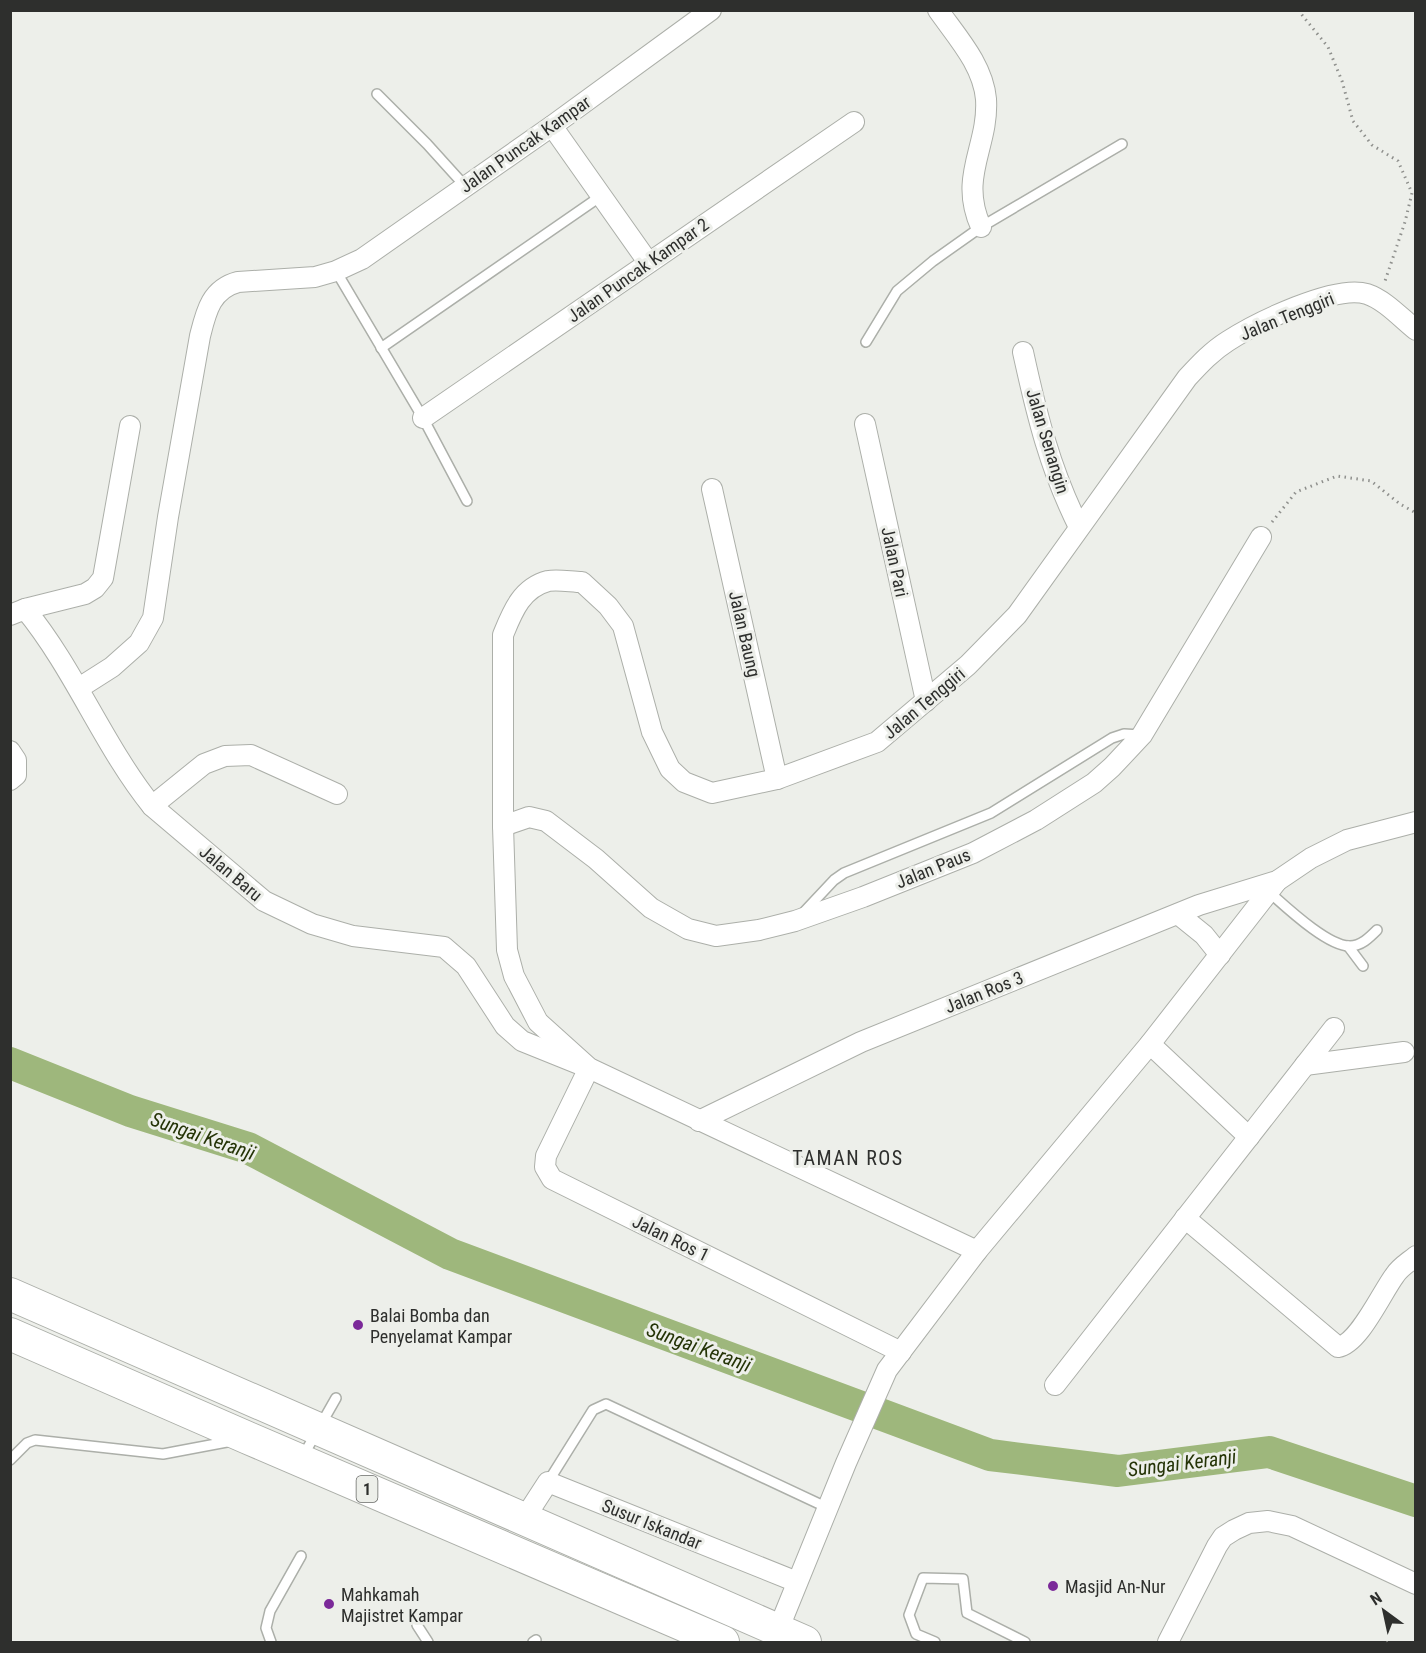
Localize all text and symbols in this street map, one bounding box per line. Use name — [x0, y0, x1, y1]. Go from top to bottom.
street label: Jalan Puncak Kampar — [456, 91, 595, 197]
street label: Jalan Puncak Kampar 2 — [563, 213, 713, 327]
street label: Jalan Tenggiri — [1237, 288, 1337, 344]
street label: Jalan Senangin — [1022, 386, 1074, 496]
street label: Jalan Pari — [877, 525, 913, 599]
street label: Jalan Baung — [725, 589, 765, 679]
street label: Jalan Tenggiri — [879, 663, 969, 743]
street label: Jalan Baru — [195, 841, 267, 905]
street label: Jalan Paus — [893, 844, 973, 892]
street label: Jalan Ros 3 — [942, 967, 1026, 1017]
water label: Sungai Keranji — [148, 1107, 259, 1165]
district label: TAMAN ROS — [792, 1146, 904, 1170]
street label: Jalan Ros 1 — [629, 1210, 713, 1266]
place label: Balai Bomba dan Penyelamat Kampar — [370, 1305, 513, 1347]
water label: Sungai Keranji — [644, 1317, 755, 1377]
marker: Balai Bomba dan Penyelamat Kampar — [351, 1318, 365, 1332]
water label: Sungai Keranji — [1126, 1444, 1238, 1482]
road number: 1 — [356, 1476, 378, 1502]
street label: Susur Iskandar — [599, 1494, 705, 1554]
place label: Masjid An-Nur — [1065, 1576, 1166, 1597]
marker: Masjid An-Nur — [1046, 1579, 1060, 1593]
north arrow — [1354, 1581, 1414, 1641]
place label: Mahkamah Majistret Kampar — [341, 1584, 464, 1626]
text: N — [1367, 1588, 1385, 1609]
marker: Mahkamah Majistret Kampar — [322, 1597, 336, 1611]

